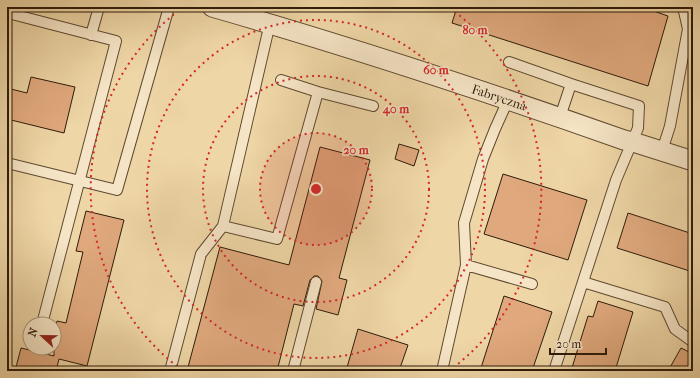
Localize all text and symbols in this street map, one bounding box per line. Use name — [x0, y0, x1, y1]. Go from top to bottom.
text: 80 m — [462, 23, 489, 37]
text: 60 m — [423, 63, 450, 77]
street label: Fabryczna — [470, 81, 529, 114]
text: 40 m — [382, 102, 410, 117]
text: 20 m — [343, 143, 370, 157]
centre of rings — [309, 182, 323, 196]
north arrow — [22, 316, 62, 356]
text: N — [26, 326, 41, 339]
scale bar — [550, 330, 606, 356]
text: 20 m — [556, 337, 581, 351]

